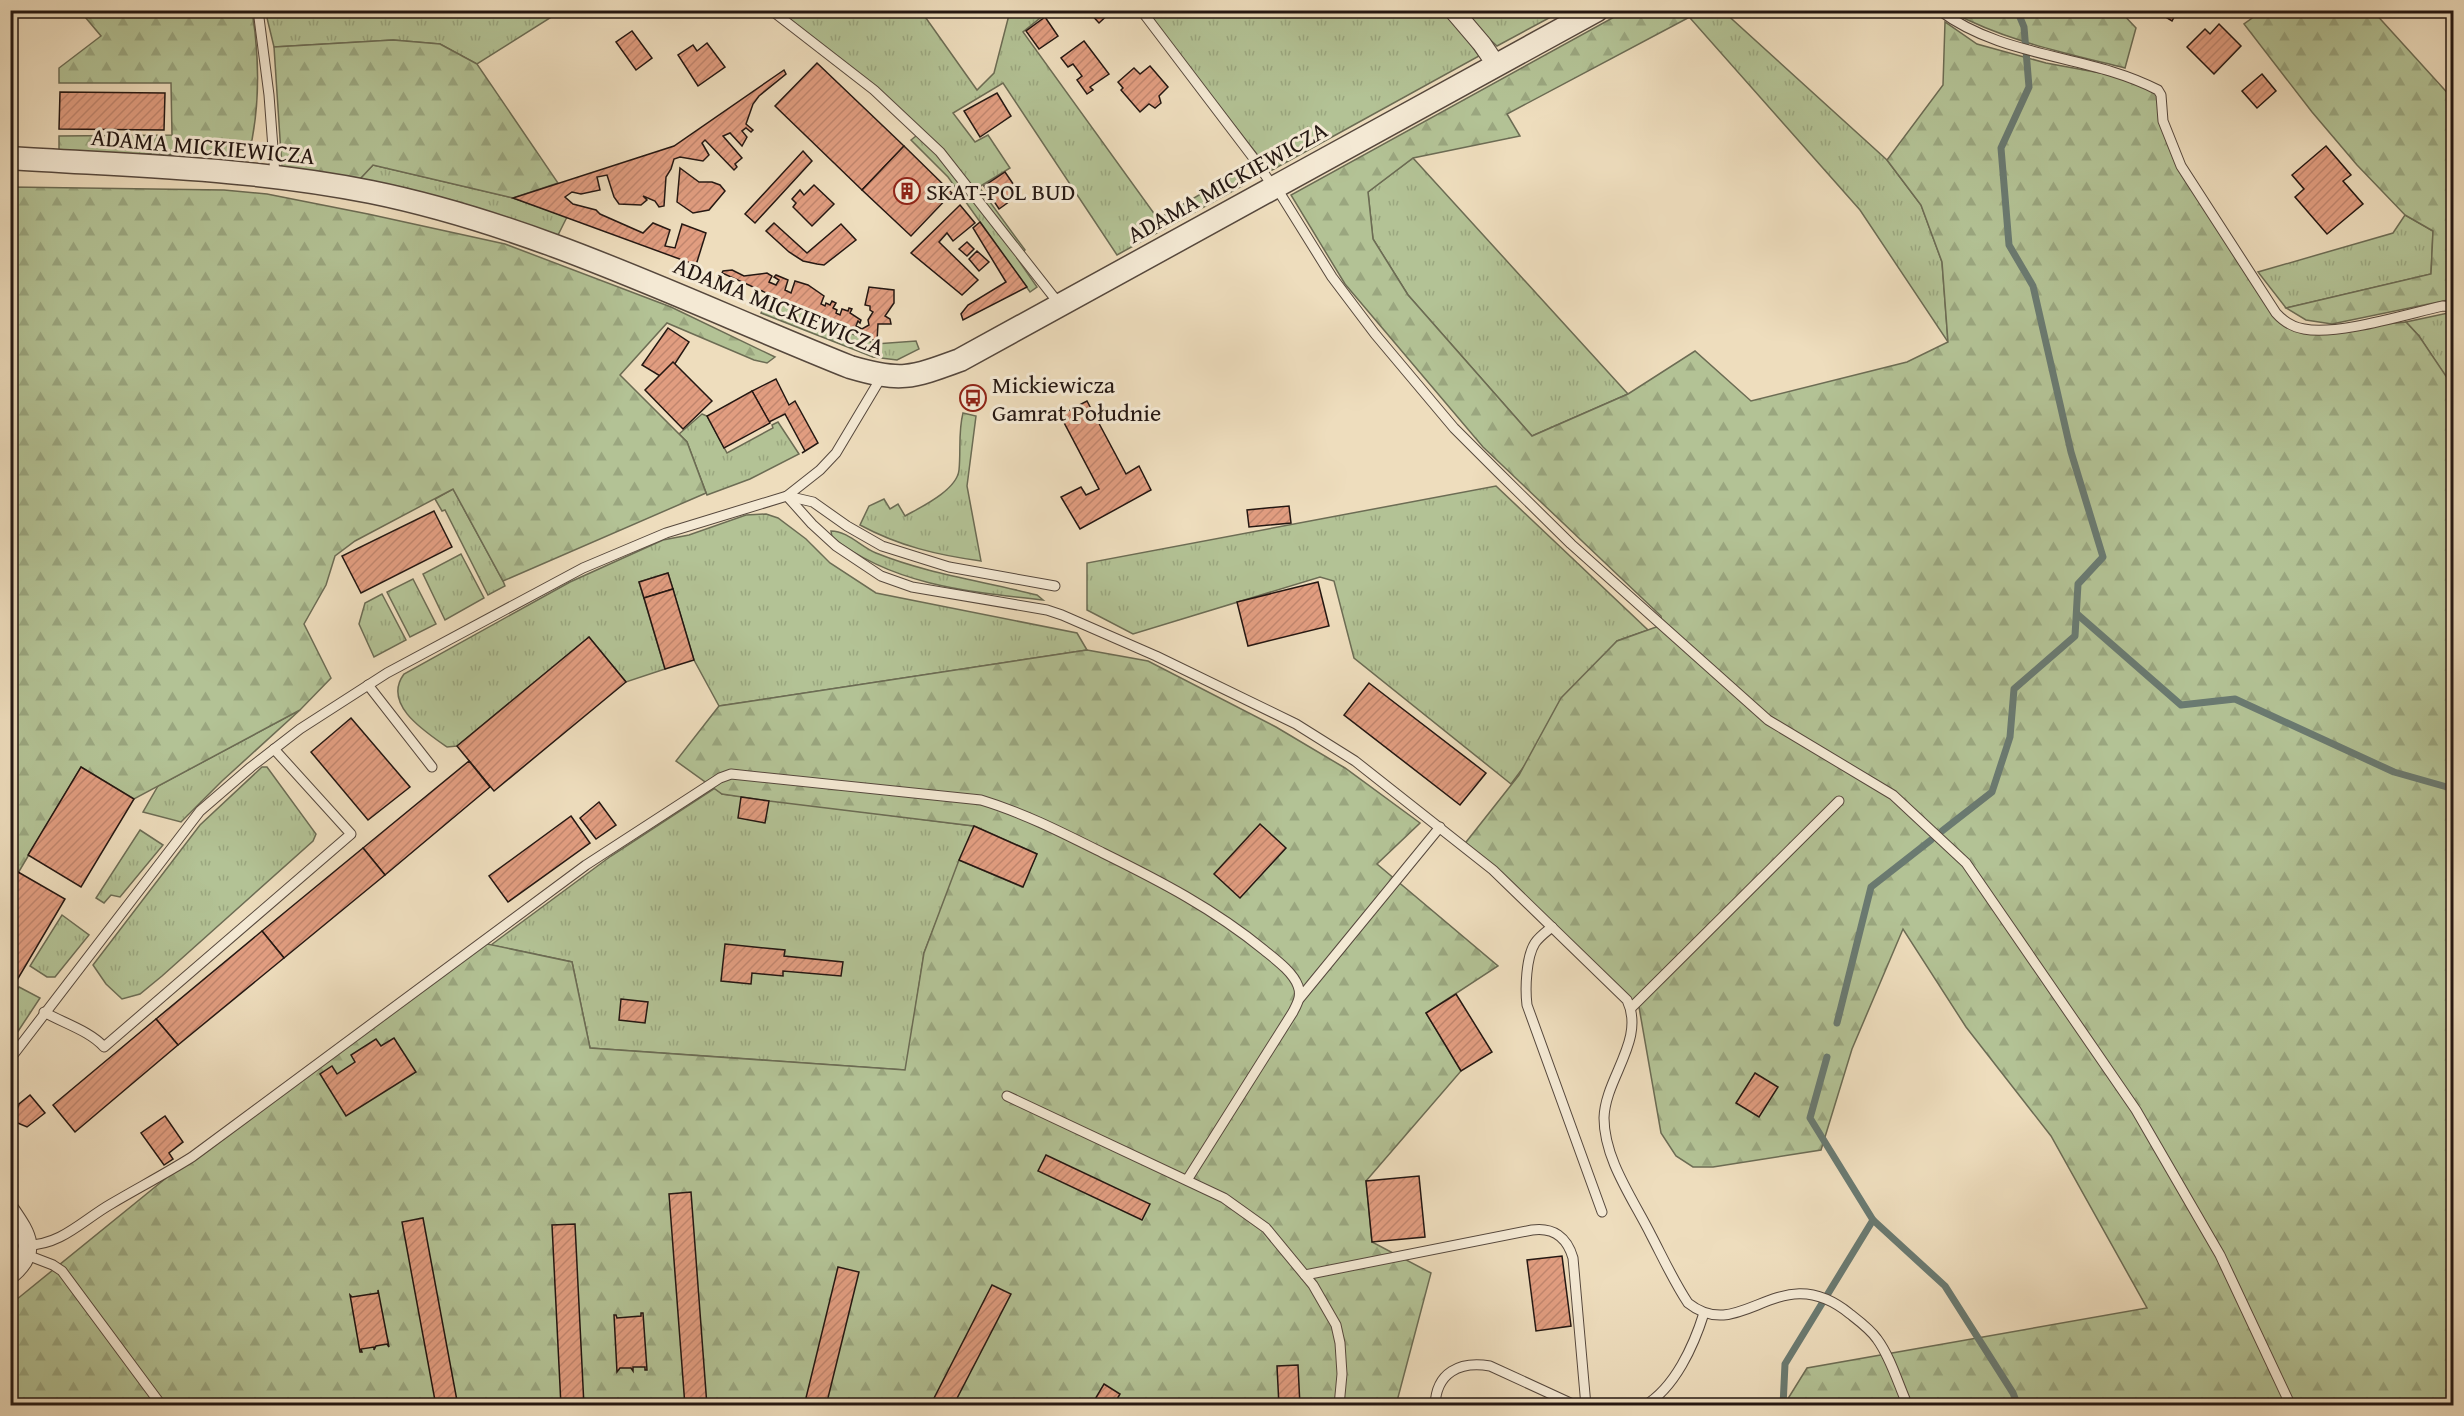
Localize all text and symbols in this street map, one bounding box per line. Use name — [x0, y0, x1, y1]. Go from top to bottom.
street label: ADAMA MICKIEWICZA — [1120, 112, 1334, 252]
street label: ADAMA MICKIEWICZA — [90, 119, 317, 173]
place label: SKAT-POL BUD — [926, 174, 1075, 209]
building icon: SKAT-POL BUD — [892, 176, 922, 206]
street label: ADAMA MICKIEWICZA — [668, 248, 890, 364]
place label: Mickiewicza Gamrat Południe — [992, 367, 1161, 430]
bus stop icon: Mickiewicza Gamrat Południe — [958, 383, 988, 413]

